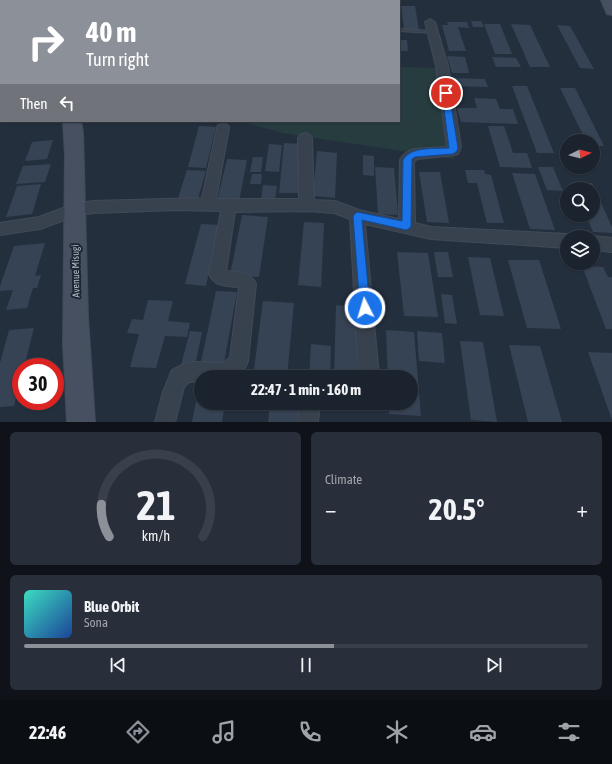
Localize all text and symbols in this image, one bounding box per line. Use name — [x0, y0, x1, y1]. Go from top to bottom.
icon: right — [20, 16, 72, 68]
text: 40 m — [86, 16, 136, 48]
text: Turn right — [86, 49, 149, 70]
pin — [429, 76, 463, 110]
icon: arrive — [435, 82, 457, 104]
icon: left — [56, 92, 78, 114]
text: Then — [20, 95, 48, 112]
north arrow — [560, 134, 600, 174]
map controls — [560, 134, 600, 270]
button: search — [560, 182, 600, 222]
button: layers — [560, 230, 600, 270]
street label: Avenue Misugi — [70, 244, 81, 298]
position arrow — [344, 287, 386, 329]
speed limit sign: 30 — [12, 358, 64, 410]
text: 22:47 · 1 min · 160 m — [251, 381, 361, 398]
text: Climate — [325, 472, 362, 487]
text: 21 — [136, 480, 175, 528]
text: 20.5° — [429, 492, 484, 526]
text: − — [325, 496, 336, 522]
text: + — [577, 496, 588, 522]
text: km/h — [141, 527, 170, 543]
text: Blue Orbit — [84, 598, 139, 615]
text: Sona — [84, 615, 108, 630]
icon: previous — [107, 654, 129, 676]
icon: pause — [295, 654, 317, 676]
icon: next — [483, 654, 505, 676]
icon: directions — [124, 718, 152, 746]
icon: music — [210, 718, 238, 746]
icon: phone — [296, 718, 324, 746]
icon: climate — [383, 718, 411, 746]
icon: car — [469, 718, 497, 746]
icon: filters — [555, 718, 583, 746]
text: 22:46 — [29, 722, 66, 743]

